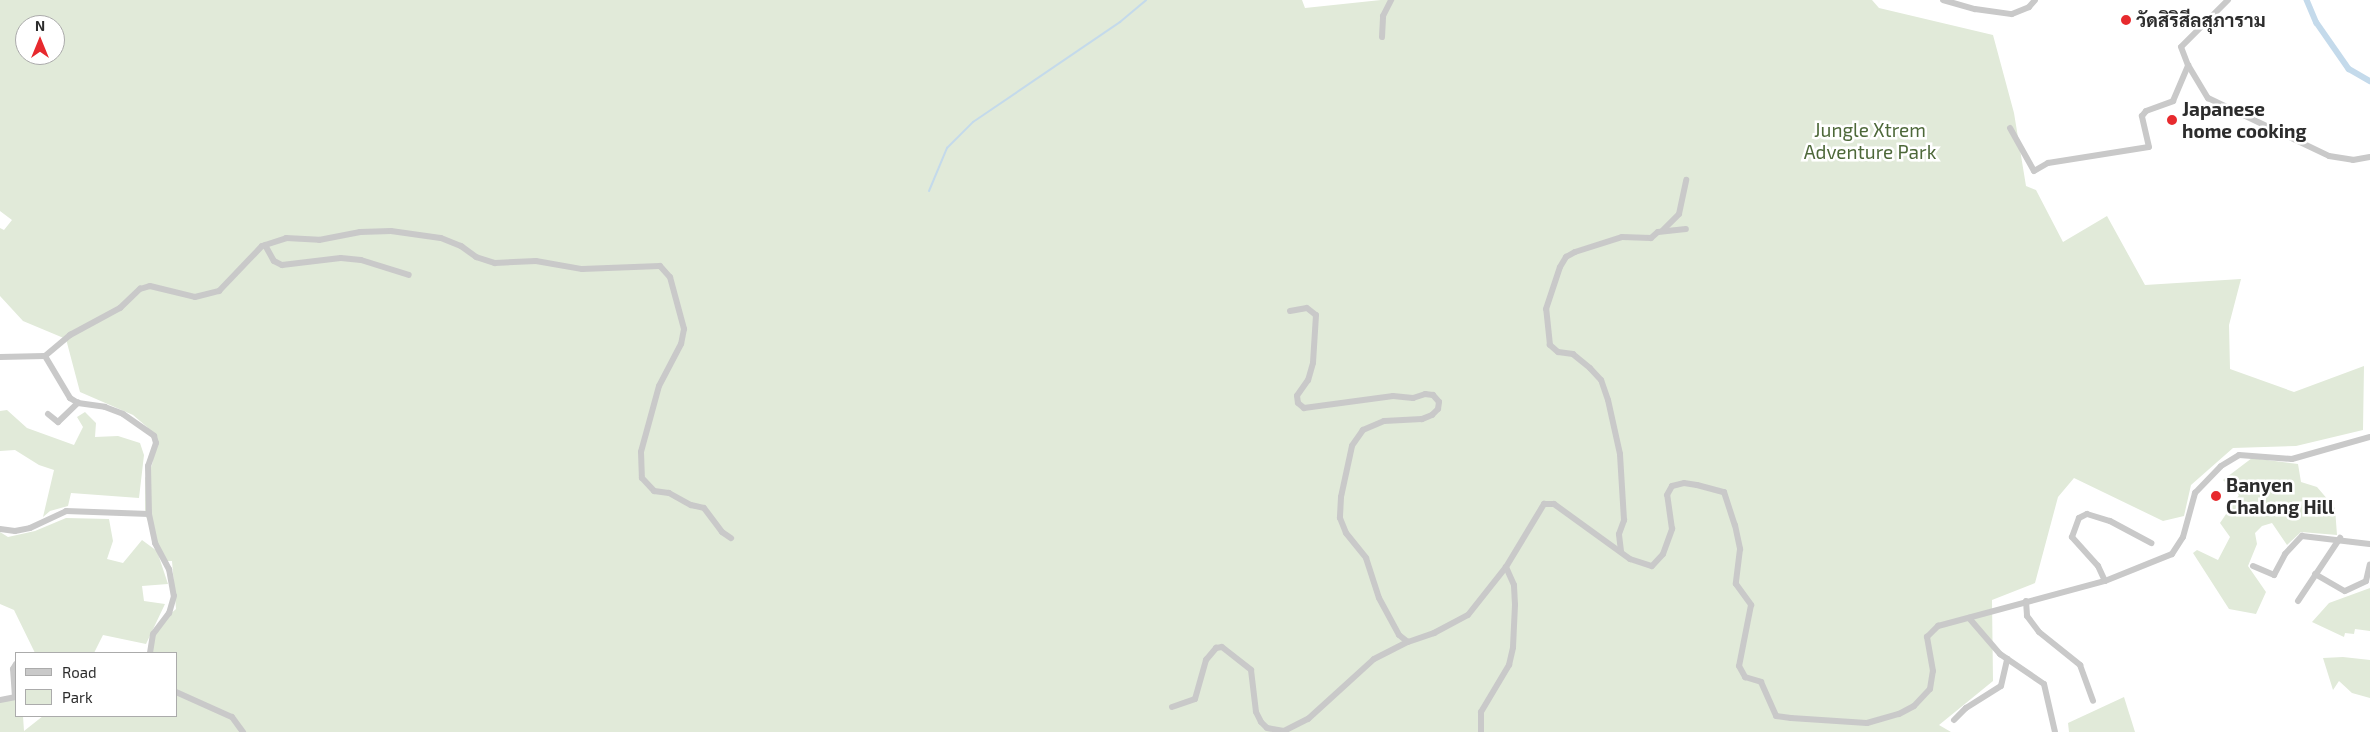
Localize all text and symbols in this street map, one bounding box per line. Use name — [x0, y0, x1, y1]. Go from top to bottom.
place label: วัดสิริสีลสุภาราม — [2136, 9, 2266, 31]
marker: วัดสิริสีลสุภาราม — [2120, 14, 2132, 26]
north arrow — [15, 15, 65, 65]
text: N — [35, 17, 45, 34]
place label: Japanese home cooking — [2182, 98, 2306, 142]
marker: Japanese home cooking — [2166, 114, 2178, 126]
park label: Jungle Xtrem Adventure Park — [1804, 119, 1936, 163]
place label: Banyen Chalong Hill — [2226, 474, 2334, 518]
marker: Banyen Chalong Hill — [2210, 490, 2222, 502]
legend — [15, 652, 178, 717]
text: Road — [62, 663, 97, 681]
text: Park — [62, 688, 93, 706]

